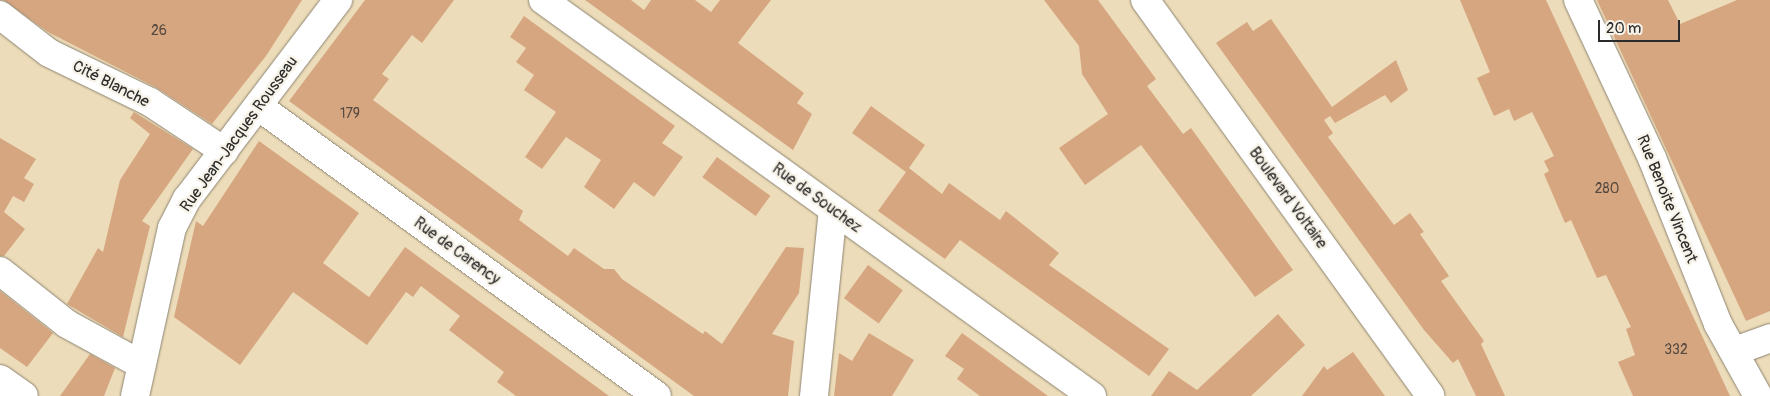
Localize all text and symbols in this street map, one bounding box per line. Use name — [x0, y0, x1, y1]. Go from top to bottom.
scale bar — [1600, 10, 1682, 42]
text: 20 m — [1606, 19, 1641, 38]
house number: 26 — [151, 23, 167, 39]
street label: Rue Jean-Jacques Rousseau — [176, 52, 302, 216]
street label: Cité Blanche — [69, 56, 153, 112]
house number: 179 — [340, 106, 360, 122]
street label: Rue Benoite Vincent — [1633, 132, 1701, 266]
street label: Boulevard Voltaire — [1245, 144, 1331, 252]
street label: Rue de Souchez — [769, 159, 865, 237]
house number: 280 — [1595, 181, 1619, 197]
street label: Rue de Carency — [410, 213, 504, 289]
house number: 332 — [1664, 342, 1688, 358]

